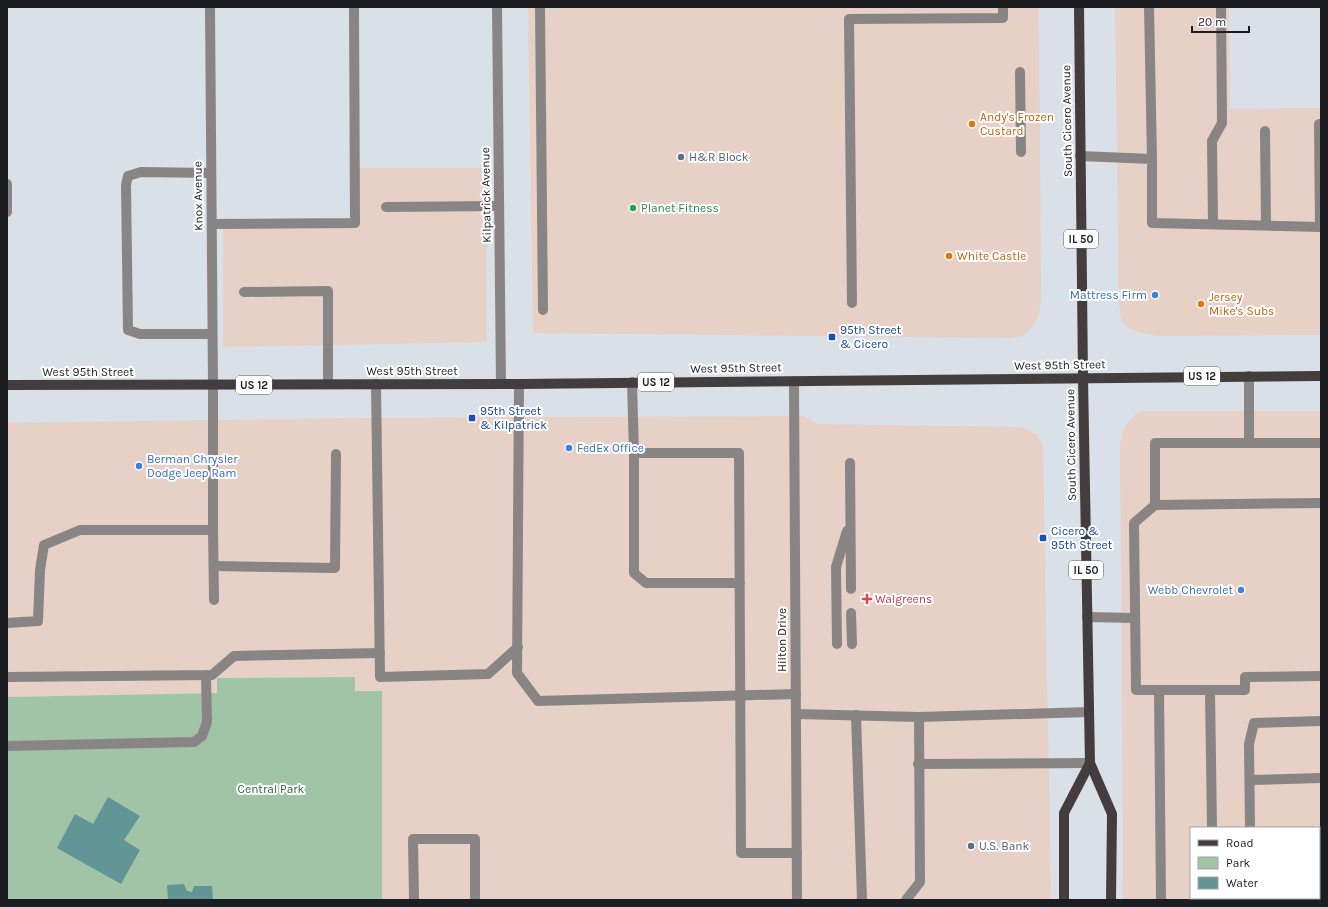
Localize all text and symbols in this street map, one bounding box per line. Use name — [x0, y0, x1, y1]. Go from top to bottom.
scale bar — [1192, 8, 1249, 34]
text: 20 m — [1198, 15, 1226, 29]
street label: South Cicero Avenue — [1059, 65, 1075, 177]
place label: Andy's Frozen Custard — [980, 110, 1054, 138]
marker: Andy's Frozen Custard — [967, 119, 977, 129]
street label: Kilpatrick Avenue — [478, 147, 494, 243]
place label: H&R Block — [689, 150, 749, 164]
marker: H&R Block — [676, 152, 686, 162]
street label: Knox Avenue — [190, 161, 206, 231]
place label: Planet Fitness — [641, 201, 719, 215]
marker: Planet Fitness — [628, 203, 638, 213]
road number: IL 50 — [1064, 230, 1098, 248]
place label: White Castle — [957, 249, 1026, 263]
marker: White Castle — [944, 251, 954, 261]
place label: Mattress Firm — [1070, 288, 1147, 302]
marker: Mattress Firm — [1150, 290, 1160, 300]
place label: Jersey Mike's Subs — [1209, 290, 1274, 318]
marker: Jersey Mike's Subs — [1196, 299, 1206, 309]
place label: 95th Street & Cicero — [840, 323, 902, 351]
marker: 95th Street & Cicero — [827, 332, 837, 342]
street label: West 95th Street — [1014, 357, 1106, 373]
street label: West 95th Street — [690, 360, 782, 376]
street label: West 95th Street — [366, 364, 458, 378]
street label: West 95th Street — [42, 365, 134, 379]
road number: US 12 — [1184, 367, 1220, 385]
road number: US 12 — [638, 373, 674, 391]
road number: US 12 — [236, 376, 272, 394]
street label: South Cicero Avenue — [1063, 389, 1079, 501]
place label: 95th Street & Kilpatrick — [480, 404, 547, 432]
marker: 95th Street & Kilpatrick — [467, 413, 477, 423]
place label: FedEx Office — [577, 441, 644, 455]
marker: FedEx Office — [564, 443, 574, 453]
place label: Berman Chrysler Dodge Jeep Ram — [147, 452, 238, 480]
marker: Berman Chrysler Dodge Jeep Ram — [134, 461, 144, 471]
place label: Cicero & 95th Street — [1051, 524, 1113, 552]
marker: Cicero & 95th Street — [1038, 533, 1048, 543]
road number: IL 50 — [1069, 561, 1103, 579]
place label: Webb Chevrolet — [1148, 583, 1233, 597]
marker: Webb Chevrolet — [1236, 585, 1246, 595]
place label: Walgreens — [875, 592, 932, 606]
marker: Walgreens — [862, 594, 872, 604]
street label: Hilton Drive — [775, 608, 789, 672]
park label: Central Park — [238, 782, 305, 796]
legend — [1190, 827, 1320, 899]
text: Road — [1226, 836, 1254, 850]
place label: U.S. Bank — [979, 839, 1030, 853]
marker: U.S. Bank — [966, 841, 976, 851]
text: Park — [1226, 856, 1251, 870]
text: Water — [1226, 876, 1259, 890]

